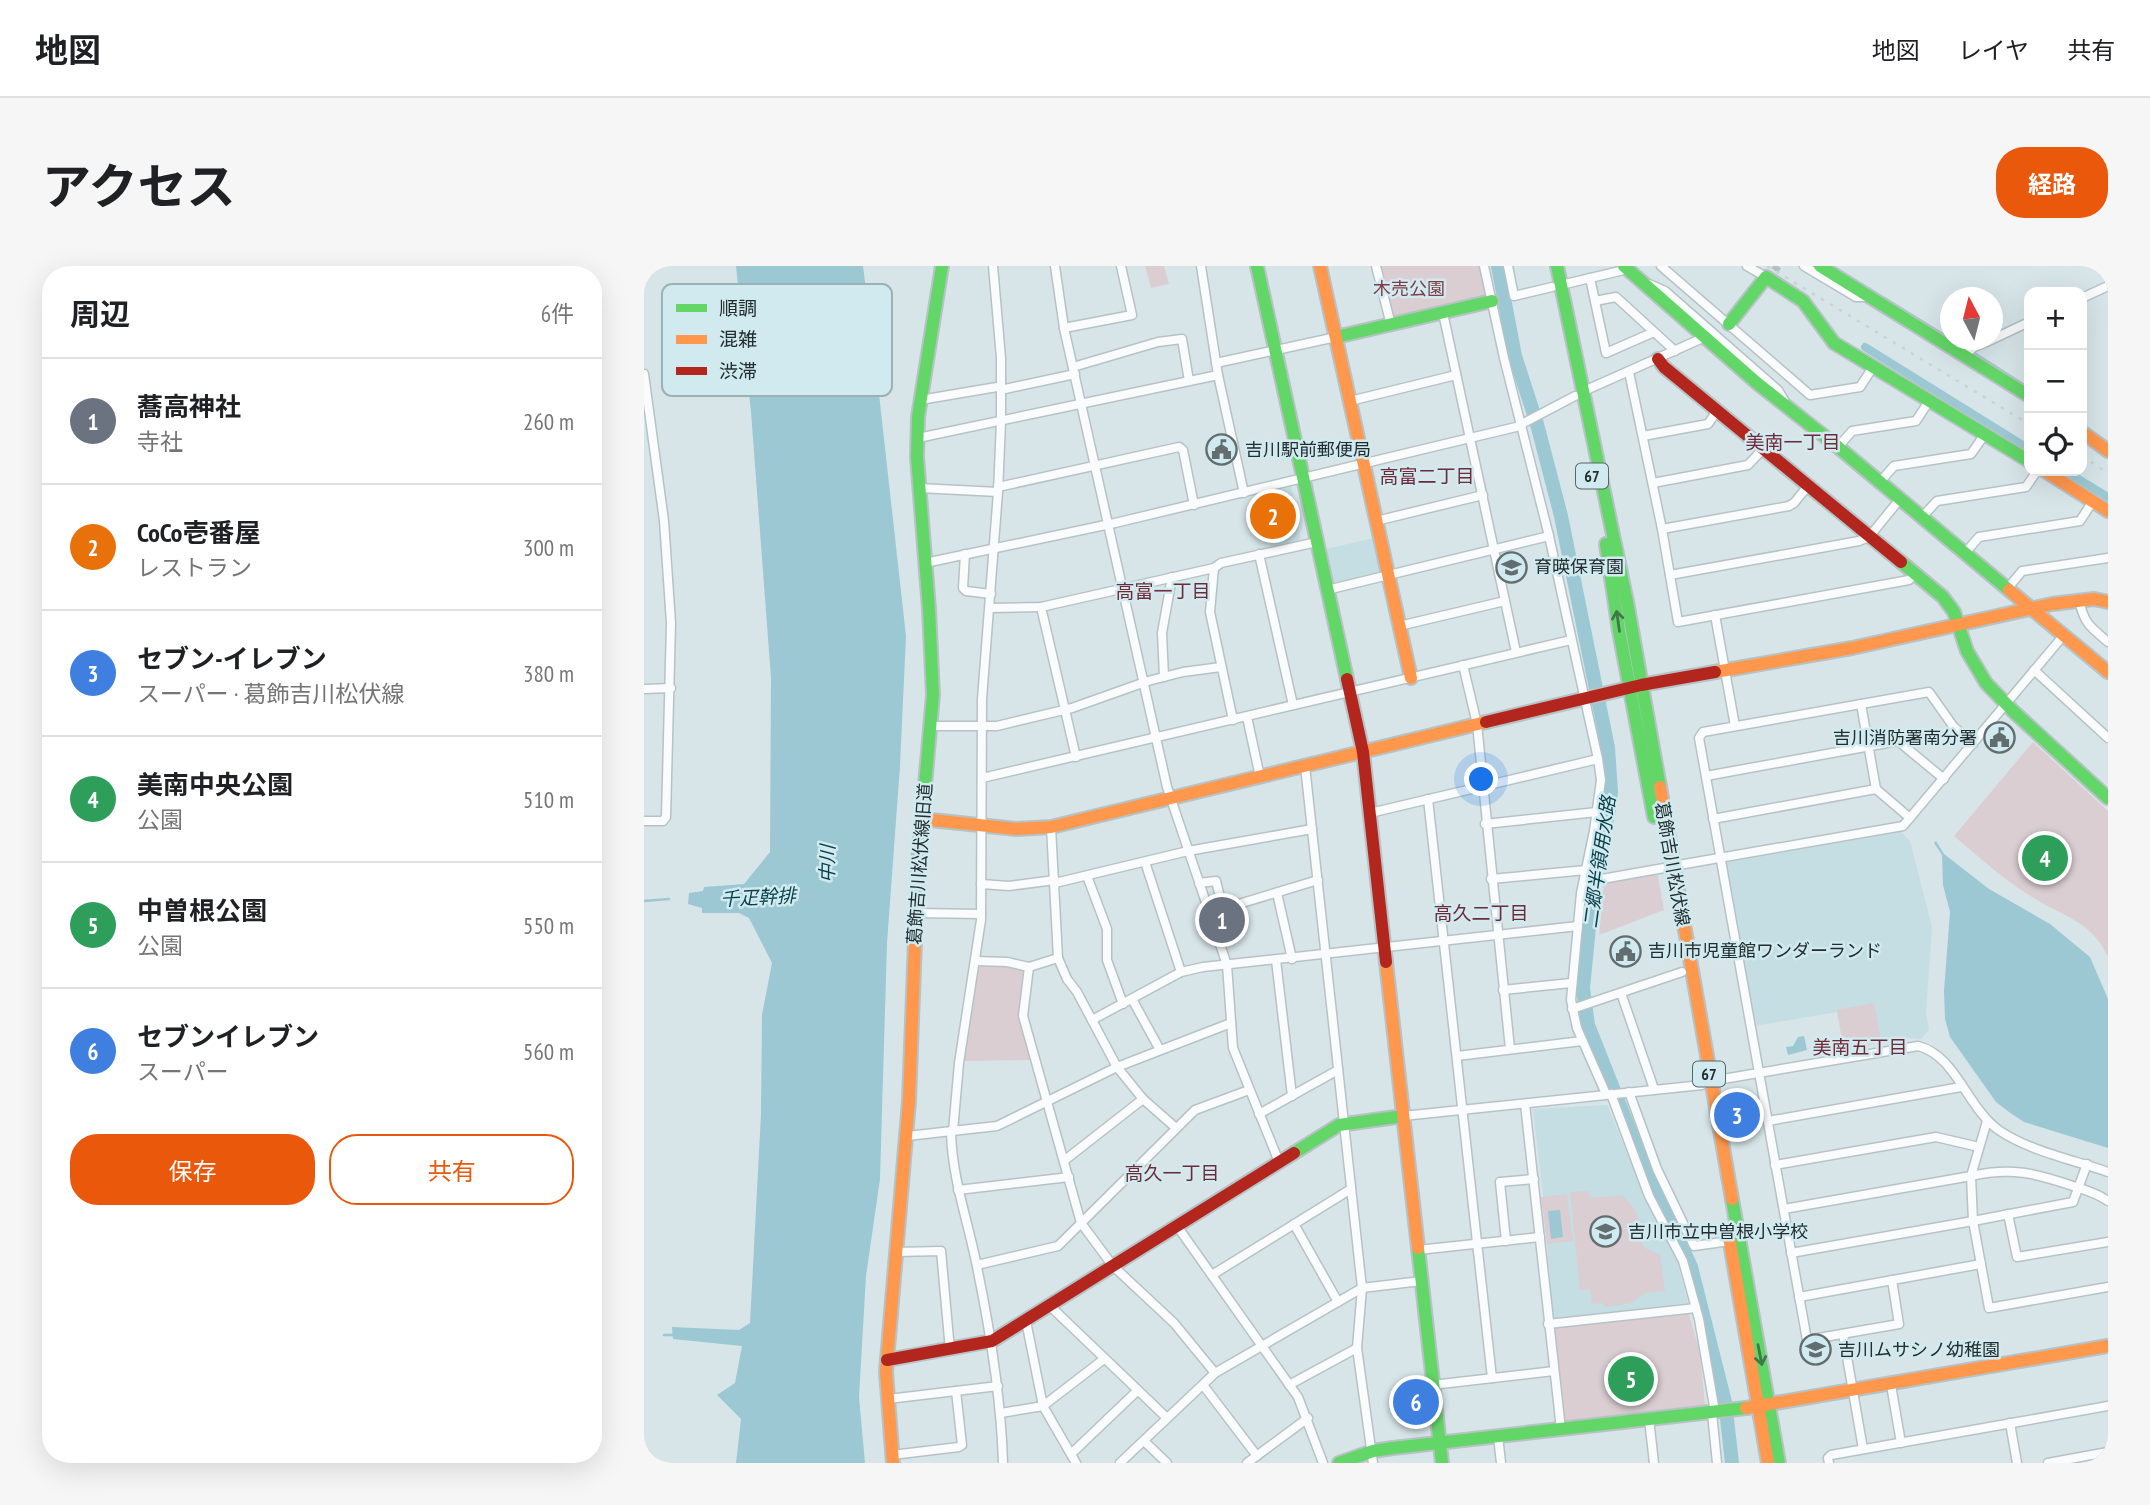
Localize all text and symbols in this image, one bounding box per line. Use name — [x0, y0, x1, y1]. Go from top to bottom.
text: 地図 — [35, 28, 101, 71]
text: 地図 — [1872, 35, 1920, 66]
text: レイヤ — [1958, 35, 2029, 66]
text: 共有 — [2067, 35, 2115, 66]
button: 経路 — [1996, 147, 2108, 218]
text: アクセス — [42, 154, 236, 218]
park label: 木売公園 — [1373, 277, 1445, 300]
legend — [662, 284, 892, 396]
north arrow — [1940, 287, 2003, 350]
map controls — [2024, 287, 2087, 476]
button: + — [2024, 287, 2087, 350]
text: 周辺 — [70, 294, 130, 333]
text: 順調 — [719, 296, 757, 320]
text: 6件 — [541, 299, 574, 328]
text: 混雑 — [719, 327, 757, 351]
button: − — [2024, 350, 2087, 413]
text: 渋滞 — [719, 359, 757, 383]
text: 蕎高神社 — [137, 390, 241, 423]
text: 1 — [88, 407, 99, 436]
text: 260 m — [523, 407, 574, 436]
button: locate — [2024, 413, 2087, 476]
text: 寺社 — [137, 427, 183, 456]
district label: 美南一丁目 — [1745, 430, 1841, 454]
public building icon: 吉川駅前郵便局 — [1205, 433, 1239, 467]
place label: 吉川駅前郵便局 — [1245, 438, 1371, 461]
district label: 高富二丁目 — [1379, 464, 1475, 488]
road number: 67 — [1576, 464, 1608, 488]
pin: 2 — [1250, 490, 1296, 542]
text: CoCo壱番屋 — [137, 516, 260, 549]
text: 2 — [88, 533, 99, 562]
text: 300 m — [523, 533, 574, 562]
school or university icon: 育暎保育園 — [1494, 550, 1528, 584]
text: レストラン — [137, 553, 252, 582]
place label: 育暎保育園 — [1534, 555, 1624, 578]
district label: 高富一丁目 — [1115, 579, 1211, 603]
one-way arrow — [1611, 610, 1624, 632]
text: セブン-イレブン — [137, 642, 327, 675]
text: 3 — [88, 659, 99, 688]
text: 380 m — [523, 659, 574, 688]
text: スーパー · 葛飾吉川松伏線 — [137, 679, 404, 708]
public building icon: 吉川消防署南分署 — [1983, 721, 2017, 755]
place label: 吉川消防署南分署 — [1833, 726, 1977, 749]
your location — [1464, 762, 1498, 796]
text: 美南中央公園 — [137, 768, 293, 801]
street label: 葛飾吉川松伏線旧道 — [902, 782, 937, 946]
text: 4 — [88, 785, 99, 814]
text: 510 m — [523, 785, 574, 814]
water label: 二郷半領用水路 — [1578, 793, 1620, 930]
street label: 葛飾吉川松伏線 — [1650, 800, 1695, 928]
text: 公園 — [137, 805, 183, 834]
pin: 4 — [2022, 832, 2068, 884]
water label: 中川 — [815, 843, 839, 883]
water label: 千疋幹排 — [719, 883, 800, 911]
text: 中曽根公園 — [137, 894, 267, 927]
pin: 1 — [1199, 894, 1245, 946]
district label: 高久二丁目 — [1433, 901, 1529, 925]
text: 5 — [88, 911, 99, 940]
text: 550 m — [523, 911, 574, 940]
text: 公園 — [137, 931, 183, 960]
public building icon: 吉川市児童館ワンダーランド — [1608, 934, 1642, 968]
place label: 吉川市児童館ワンダーランド — [1648, 939, 1882, 962]
text: セブンイレブン — [137, 1020, 319, 1053]
district label: 美南五丁目 — [1812, 1035, 1908, 1059]
text: 6 — [88, 1037, 99, 1066]
text: 560 m — [523, 1037, 574, 1066]
text: スーパー — [137, 1057, 229, 1086]
road number: 67 — [1693, 1062, 1725, 1086]
pin: 3 — [1714, 1089, 1760, 1141]
button: 保存 — [70, 1134, 315, 1205]
button: 共有 — [329, 1134, 574, 1205]
district label: 高久一丁目 — [1124, 1161, 1220, 1185]
school or university icon: 吉川市立中曽根小学校 — [1588, 1215, 1622, 1249]
place label: 吉川市立中曽根小学校 — [1628, 1220, 1808, 1243]
school or university icon: 吉川ムサシノ幼稚園 — [1798, 1333, 1832, 1367]
place label: 吉川ムサシノ幼稚園 — [1838, 1338, 2000, 1361]
one-way arrow — [1754, 1343, 1767, 1366]
pin: 5 — [1608, 1353, 1654, 1405]
pin: 6 — [1393, 1376, 1439, 1428]

